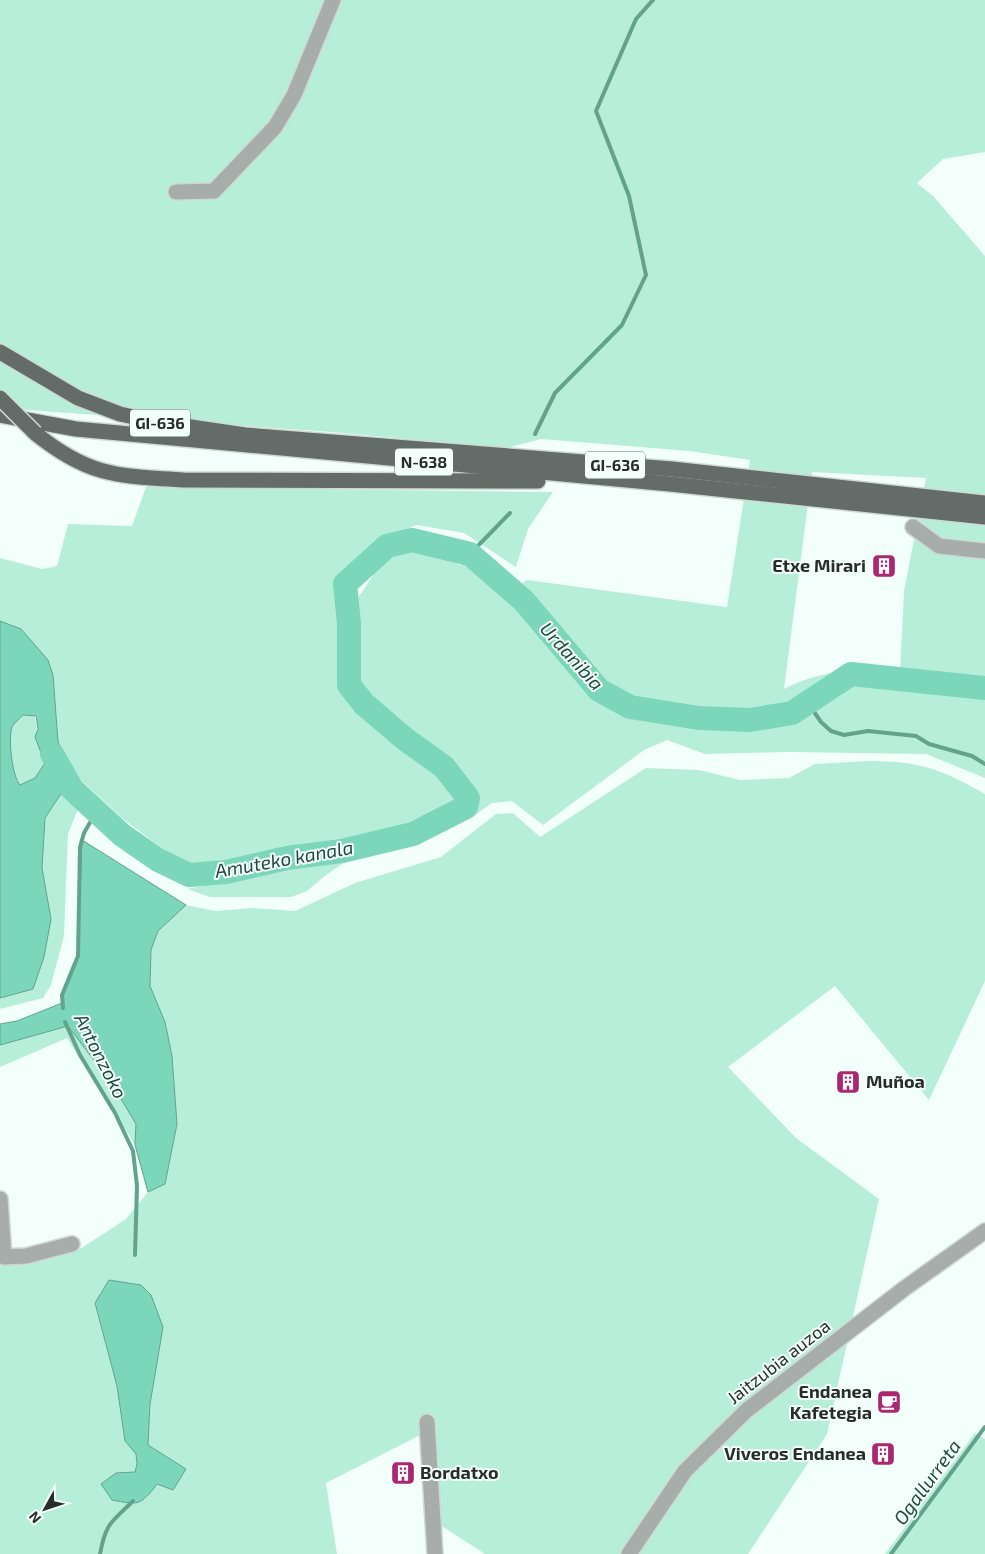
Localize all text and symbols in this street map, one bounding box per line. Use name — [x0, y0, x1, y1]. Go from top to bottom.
road number: GI-636 — [130, 409, 190, 436]
road number: N-638 — [395, 448, 453, 476]
road number: GI-636 — [585, 452, 645, 478]
building icon: Etxe Mirari — [871, 553, 897, 579]
place label: Etxe Mirari — [772, 554, 866, 576]
water label: Urdanibia — [536, 617, 609, 695]
water label: Amuteko kanala — [212, 835, 355, 882]
water label: Antonzoko — [70, 1009, 133, 1102]
building icon: Muñoa — [835, 1069, 861, 1095]
place label: Muñoa — [866, 1070, 925, 1092]
street label: Jaitzubia auzoa — [722, 1314, 834, 1408]
place label: Endanea Kafetegia — [790, 1380, 872, 1423]
cafe icon: Endanea Kafetegia — [876, 1389, 902, 1415]
water label: Ogallurreta — [888, 1435, 965, 1529]
building icon: Viveros Endanea — [870, 1441, 896, 1467]
place label: Viveros Endanea — [724, 1442, 866, 1464]
building icon: Bordatxo — [390, 1460, 416, 1486]
place label: Bordatxo — [420, 1461, 499, 1483]
north arrow — [20, 1484, 70, 1534]
text: N — [25, 1508, 44, 1527]

